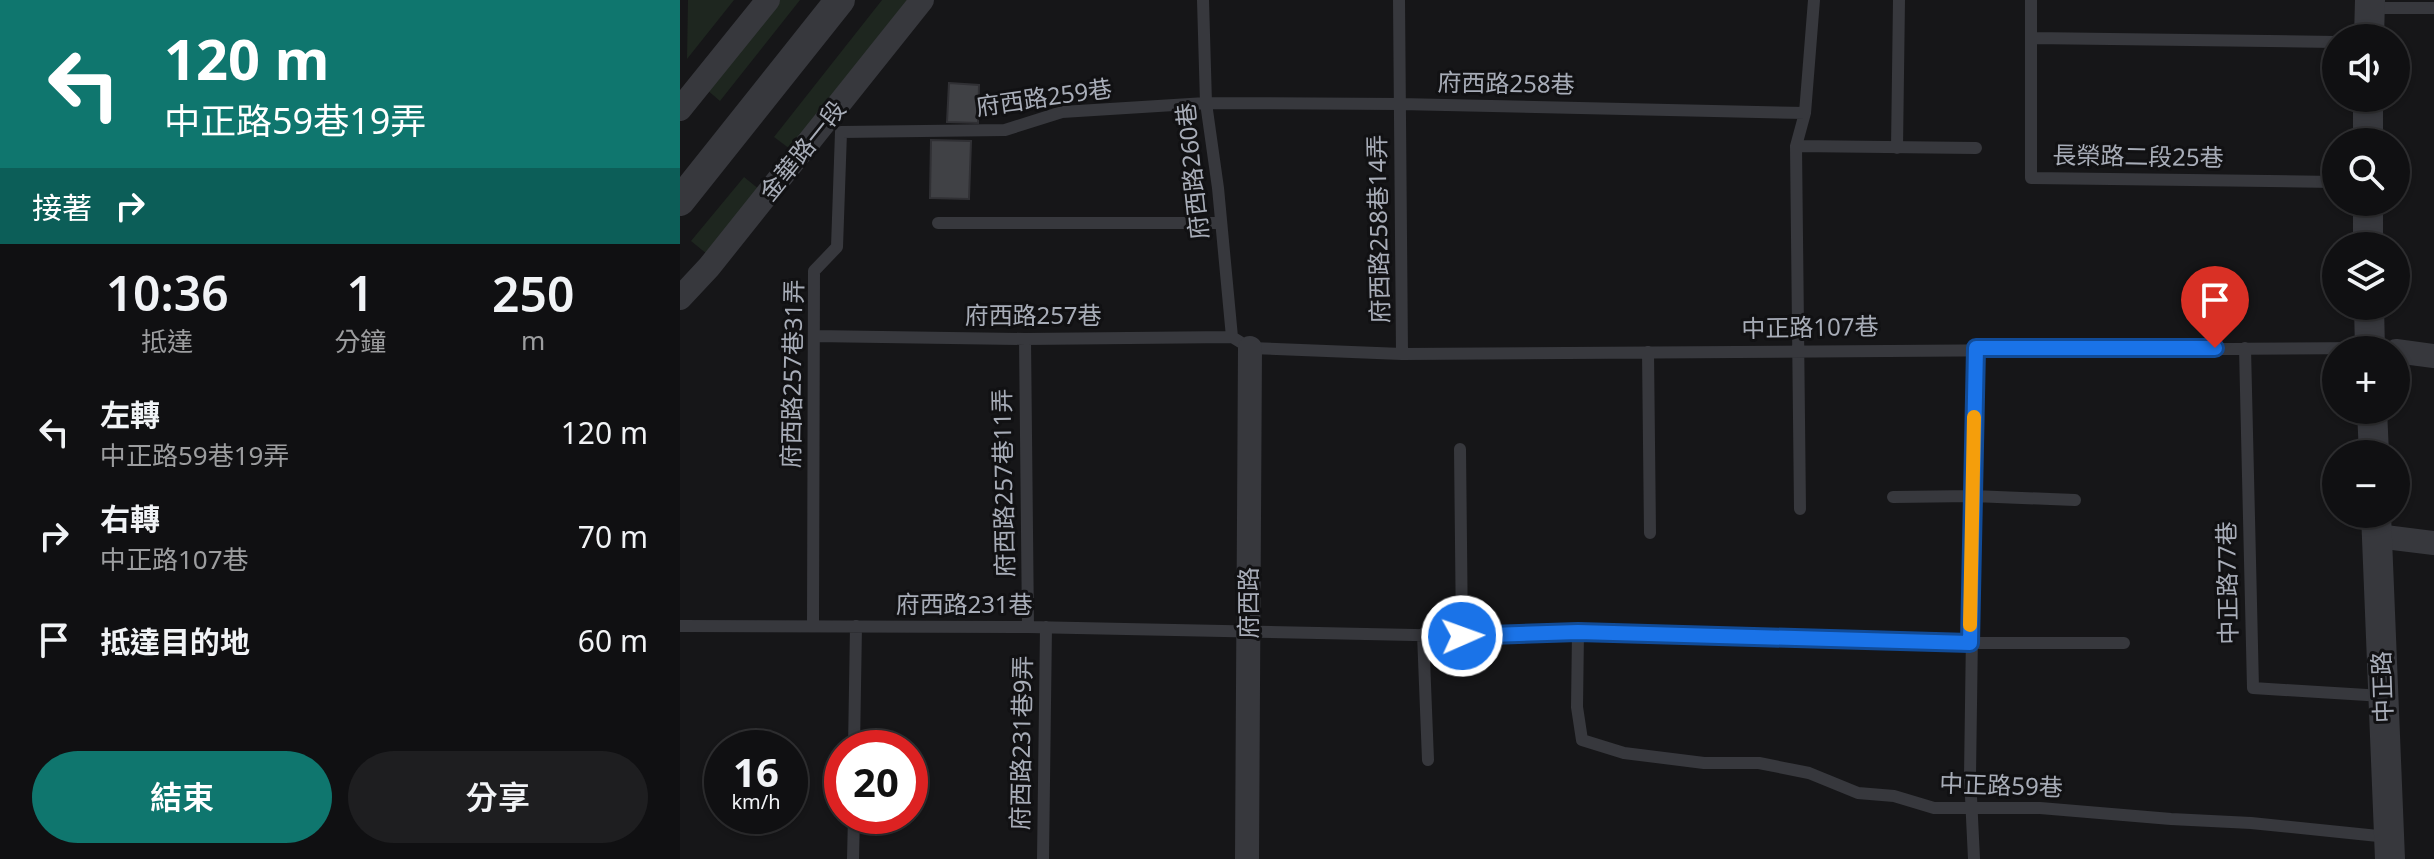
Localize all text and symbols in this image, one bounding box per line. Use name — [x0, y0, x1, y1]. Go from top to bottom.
text: 120 m — [164, 20, 329, 96]
map controls — [2322, 24, 2410, 528]
button: sound — [2322, 24, 2410, 112]
icon: left — [32, 32, 136, 136]
street label: 府西路258巷 — [1437, 65, 1575, 100]
street label: 府西路259巷 — [974, 71, 1114, 122]
street label: 金華路一段 — [751, 93, 852, 207]
text: 中正路59巷19弄 — [164, 96, 426, 145]
street label: 府西路260巷 — [1168, 101, 1215, 241]
button: search — [2322, 128, 2410, 216]
street label: 府西路258巷14弄 — [1359, 134, 1396, 324]
street label: 長榮路二段25巷 — [2052, 138, 2224, 173]
icon: right — [108, 184, 152, 228]
text: 接著 — [32, 187, 92, 228]
button: layers — [2322, 232, 2410, 320]
text: 10:36 — [106, 260, 229, 325]
text: 1 — [347, 260, 374, 325]
text: 250 — [492, 261, 574, 326]
pin — [2181, 266, 2249, 348]
icon: arrive — [2193, 278, 2237, 322]
street label: 府西路257巷31弄 — [773, 279, 810, 469]
street label: 府西路257巷 — [964, 298, 1102, 331]
street label: 中正路107巷 — [1741, 309, 1879, 344]
text: m — [521, 322, 545, 358]
text: 抵達 — [141, 323, 193, 359]
text: 分鐘 — [334, 323, 386, 359]
button: + — [2322, 336, 2410, 424]
street label: 府西路257巷11弄 — [984, 388, 1021, 578]
text: 左轉 — [100, 394, 160, 435]
icon: left — [32, 410, 76, 454]
text: 120 m — [561, 412, 648, 453]
text: 中正路59巷19弄 — [100, 437, 290, 473]
button: − — [2322, 440, 2410, 528]
text: 右轉 — [100, 498, 160, 539]
icon: right — [32, 514, 76, 558]
text: 70 m — [578, 516, 648, 557]
street label: 中正路77巷 — [2209, 521, 2244, 645]
text: 中正路107巷 — [100, 541, 249, 577]
street label: 府西路 — [1231, 567, 1264, 639]
street label: 府西路231巷 — [895, 587, 1033, 620]
position arrow — [1420, 594, 1504, 678]
icon: arrive — [32, 618, 76, 662]
text: 60 m — [578, 620, 648, 661]
text: 抵達目的地 — [100, 621, 250, 662]
street label: 中正路 — [2364, 650, 2399, 724]
street label: 府西路231巷9弄 — [1002, 655, 1039, 831]
speed limit sign: 20 — [824, 730, 928, 834]
text: 16 — [733, 744, 779, 799]
button: 結束 — [32, 751, 332, 843]
button: 分享 — [348, 751, 648, 843]
street label: 中正路59巷 — [1939, 766, 2063, 803]
text: km/h — [731, 788, 781, 815]

